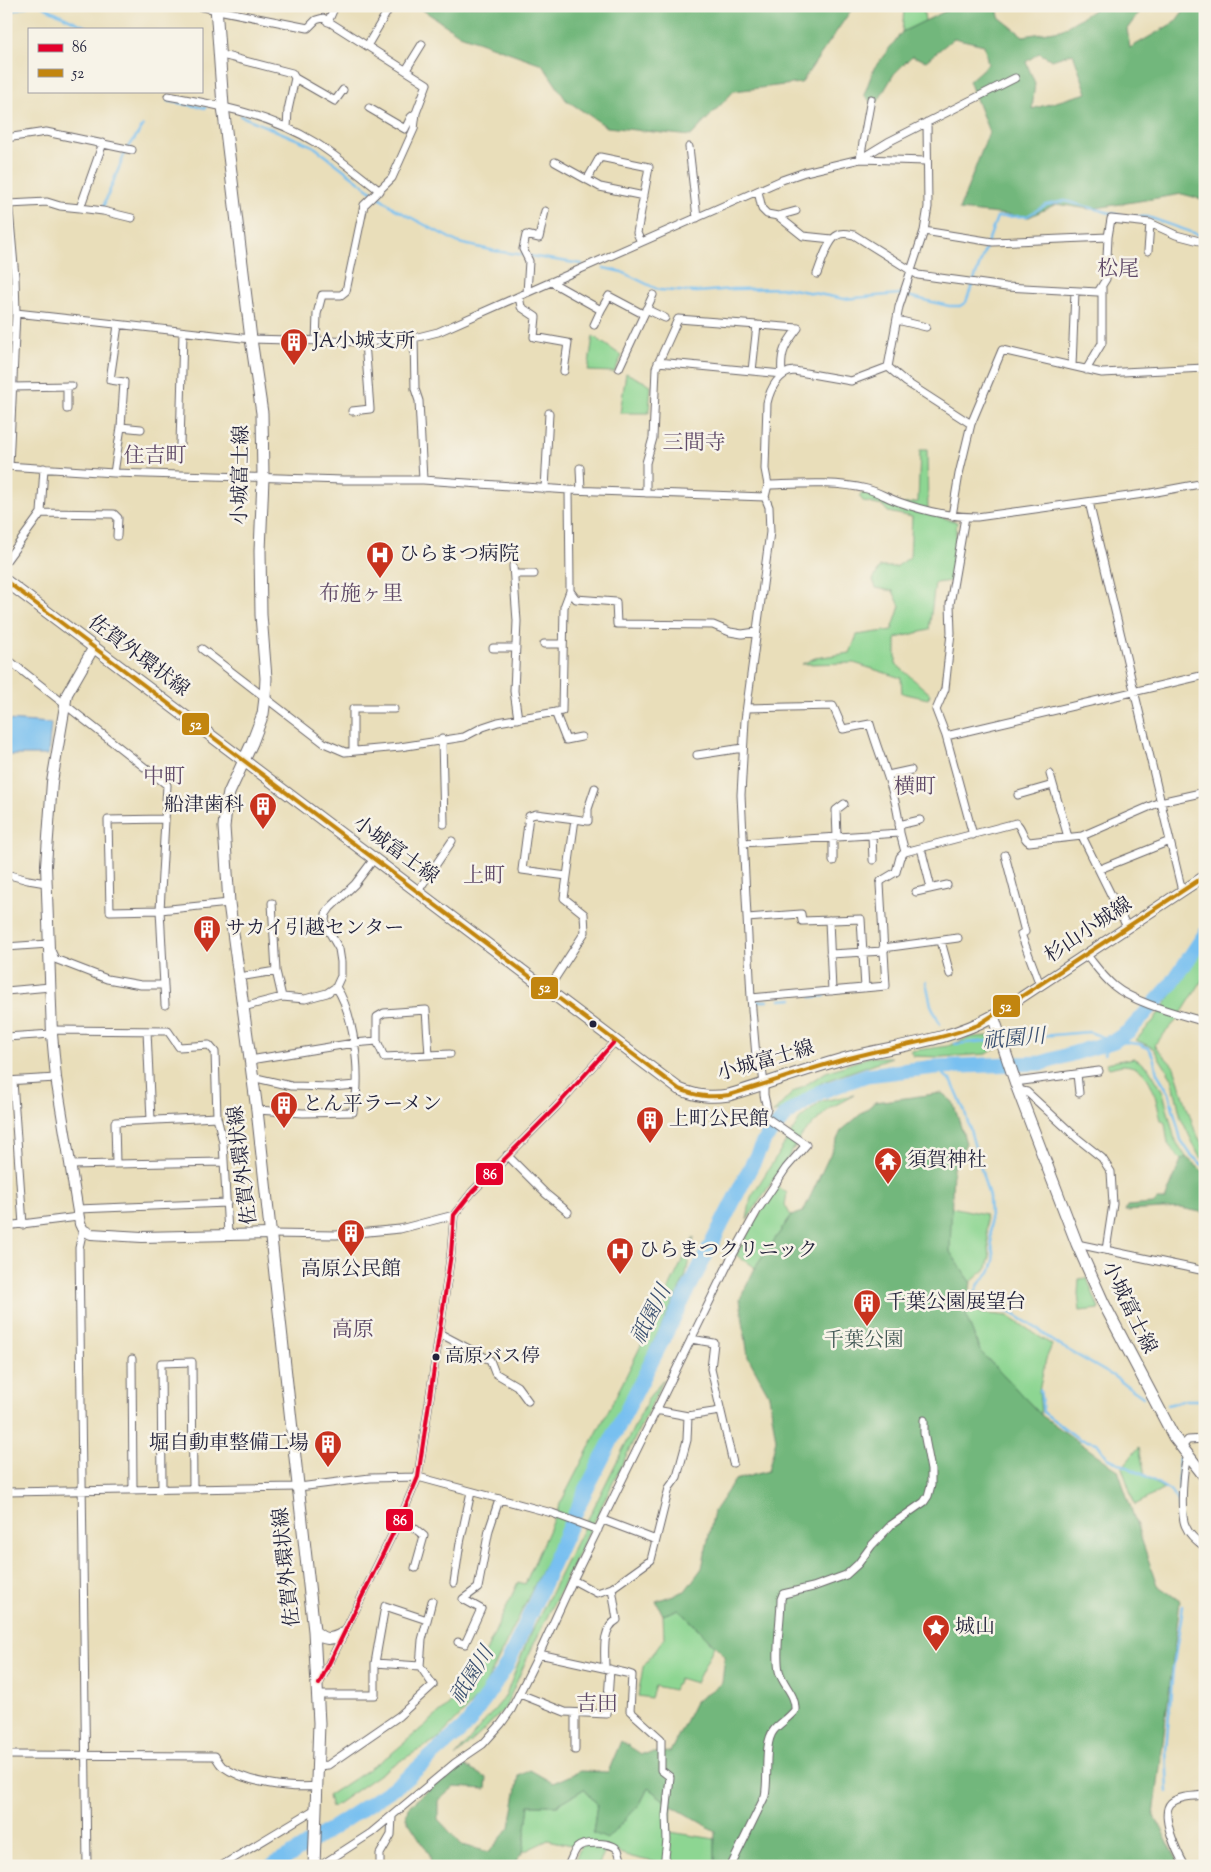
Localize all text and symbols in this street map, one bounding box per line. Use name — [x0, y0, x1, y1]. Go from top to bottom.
legend — [28, 28, 202, 92]
text: 86 — [72, 38, 87, 59]
text: 52 — [71, 64, 84, 85]
district label: 松尾 — [1097, 255, 1139, 285]
building icon: JA小城支所 — [279, 327, 309, 366]
place label: JA小城支所 — [312, 328, 415, 357]
street label: 小城富士線 — [227, 425, 257, 525]
district label: 三間寺 — [663, 429, 726, 459]
district label: 住吉町 — [124, 442, 187, 472]
hospital icon: ひらまつ病院 — [365, 540, 395, 579]
place label: ひらまつ病院 — [399, 541, 519, 570]
district label: 布施ヶ里 — [319, 580, 403, 610]
street label: 佐賀外環状線 — [81, 609, 195, 705]
line badge: 52 — [181, 712, 210, 736]
text: 52 — [189, 716, 202, 736]
district label: 中町 — [143, 763, 185, 793]
district label: 横町 — [894, 773, 936, 803]
building icon: 船津歯科 — [248, 791, 278, 830]
place label: 船津歯科 — [164, 792, 244, 821]
street label: 小城富士線 — [346, 810, 444, 892]
district label: 上町 — [463, 862, 505, 892]
street label: 杉山小城線 — [1039, 891, 1139, 971]
building icon: サカイ引越センター — [192, 914, 222, 953]
place label: サカイ引越センター — [226, 915, 404, 944]
line badge: 52 — [530, 976, 559, 1000]
text: 52 — [538, 979, 551, 999]
line badge: 52 — [992, 994, 1021, 1018]
text: 52 — [999, 998, 1012, 1018]
unlabelled marker — [588, 1019, 598, 1029]
water label: 祇園川 — [981, 1022, 1049, 1058]
street label: 小城富士線 — [714, 1034, 818, 1090]
building icon: とん平ラーメン — [269, 1090, 299, 1129]
place label: とん平ラーメン — [303, 1091, 442, 1120]
street label: 佐賀外環状線 — [222, 1104, 266, 1226]
building icon: 上町公民館 — [635, 1105, 665, 1144]
place label: 上町公民館 — [669, 1106, 769, 1135]
temple icon: 須賀神社 — [873, 1146, 903, 1185]
place label: 須賀神社 — [907, 1147, 987, 1176]
line badge: 86 — [475, 1162, 504, 1186]
text: 86 — [483, 1166, 497, 1186]
building icon: 高原公民館 — [336, 1218, 366, 1257]
hospital icon: ひらまつクリニック — [605, 1236, 635, 1275]
place label: ひらまつクリニック — [639, 1237, 818, 1266]
place label: 高原公民館 — [301, 1256, 401, 1285]
street label: 小城富士線 — [1093, 1257, 1163, 1359]
water label: 祇園川 — [624, 1278, 681, 1350]
building icon: 千葉公園展望台 — [852, 1288, 882, 1327]
place label: 千葉公園展望台 — [886, 1289, 1026, 1318]
district label: 高原 — [332, 1316, 374, 1346]
park label: 千葉公園 — [824, 1327, 904, 1356]
place label: 高原バス停 — [445, 1344, 540, 1371]
marker: 高原バス停 — [431, 1352, 441, 1362]
building icon: 堀自動車整備工場 — [313, 1429, 343, 1468]
place label: 堀自動車整備工場 — [149, 1430, 309, 1459]
street label: 佐賀外環状線 — [267, 1506, 309, 1628]
line badge: 86 — [385, 1508, 414, 1532]
text: 86 — [393, 1512, 407, 1532]
place icon: 城山 — [921, 1613, 951, 1652]
place label: 城山 — [955, 1614, 995, 1643]
water label: 祇園川 — [444, 1640, 503, 1711]
district label: 吉田 — [576, 1690, 618, 1720]

